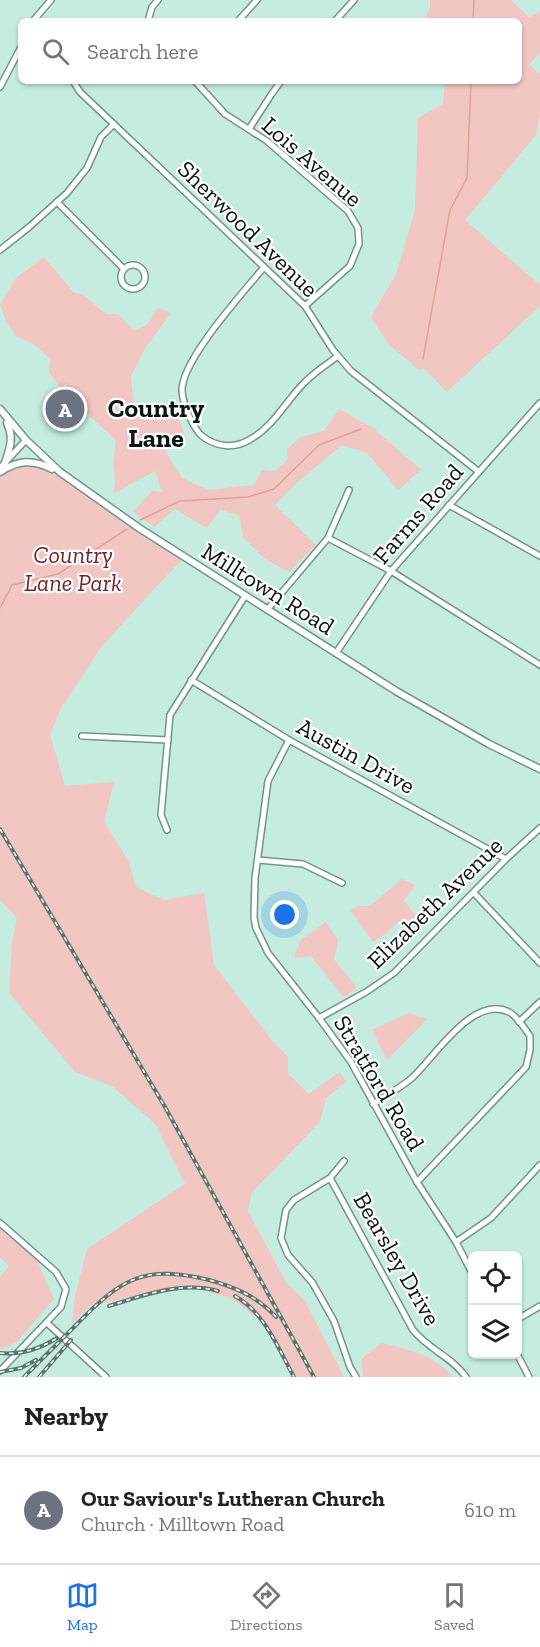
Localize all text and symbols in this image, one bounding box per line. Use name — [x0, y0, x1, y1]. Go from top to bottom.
search box — [18, 18, 522, 84]
icon: search — [39, 35, 72, 68]
text: Search here — [87, 38, 198, 65]
street label: Lois Avenue — [256, 110, 368, 213]
street label: Sherwood Avenue — [172, 154, 325, 303]
pin: A — [46, 386, 84, 432]
district label: Country Lane — [108, 392, 204, 454]
street label: Farms Road — [366, 458, 469, 570]
street label: Milltown Road — [197, 536, 340, 641]
park label: Country Lane Park — [24, 540, 122, 597]
street label: Austin Drive — [292, 711, 420, 800]
street label: Elizabeth Avenue — [361, 831, 508, 975]
your location — [270, 900, 299, 929]
street label: Stratford Road — [328, 1010, 431, 1156]
street label: Bearsley Drive — [348, 1187, 447, 1330]
map controls — [468, 1251, 522, 1359]
button: locate — [468, 1251, 522, 1305]
button: layers — [468, 1305, 522, 1359]
text: Nearby — [24, 1400, 108, 1432]
text: Our Saviour's Lutheran Church — [81, 1485, 385, 1512]
text: A — [37, 1498, 50, 1522]
text: 610 m — [464, 1498, 516, 1522]
text: Church · Milltown Road — [81, 1512, 284, 1536]
tab: Map — [66, 1579, 99, 1634]
tab: Directions — [230, 1579, 303, 1634]
tab: Saved — [434, 1579, 474, 1634]

